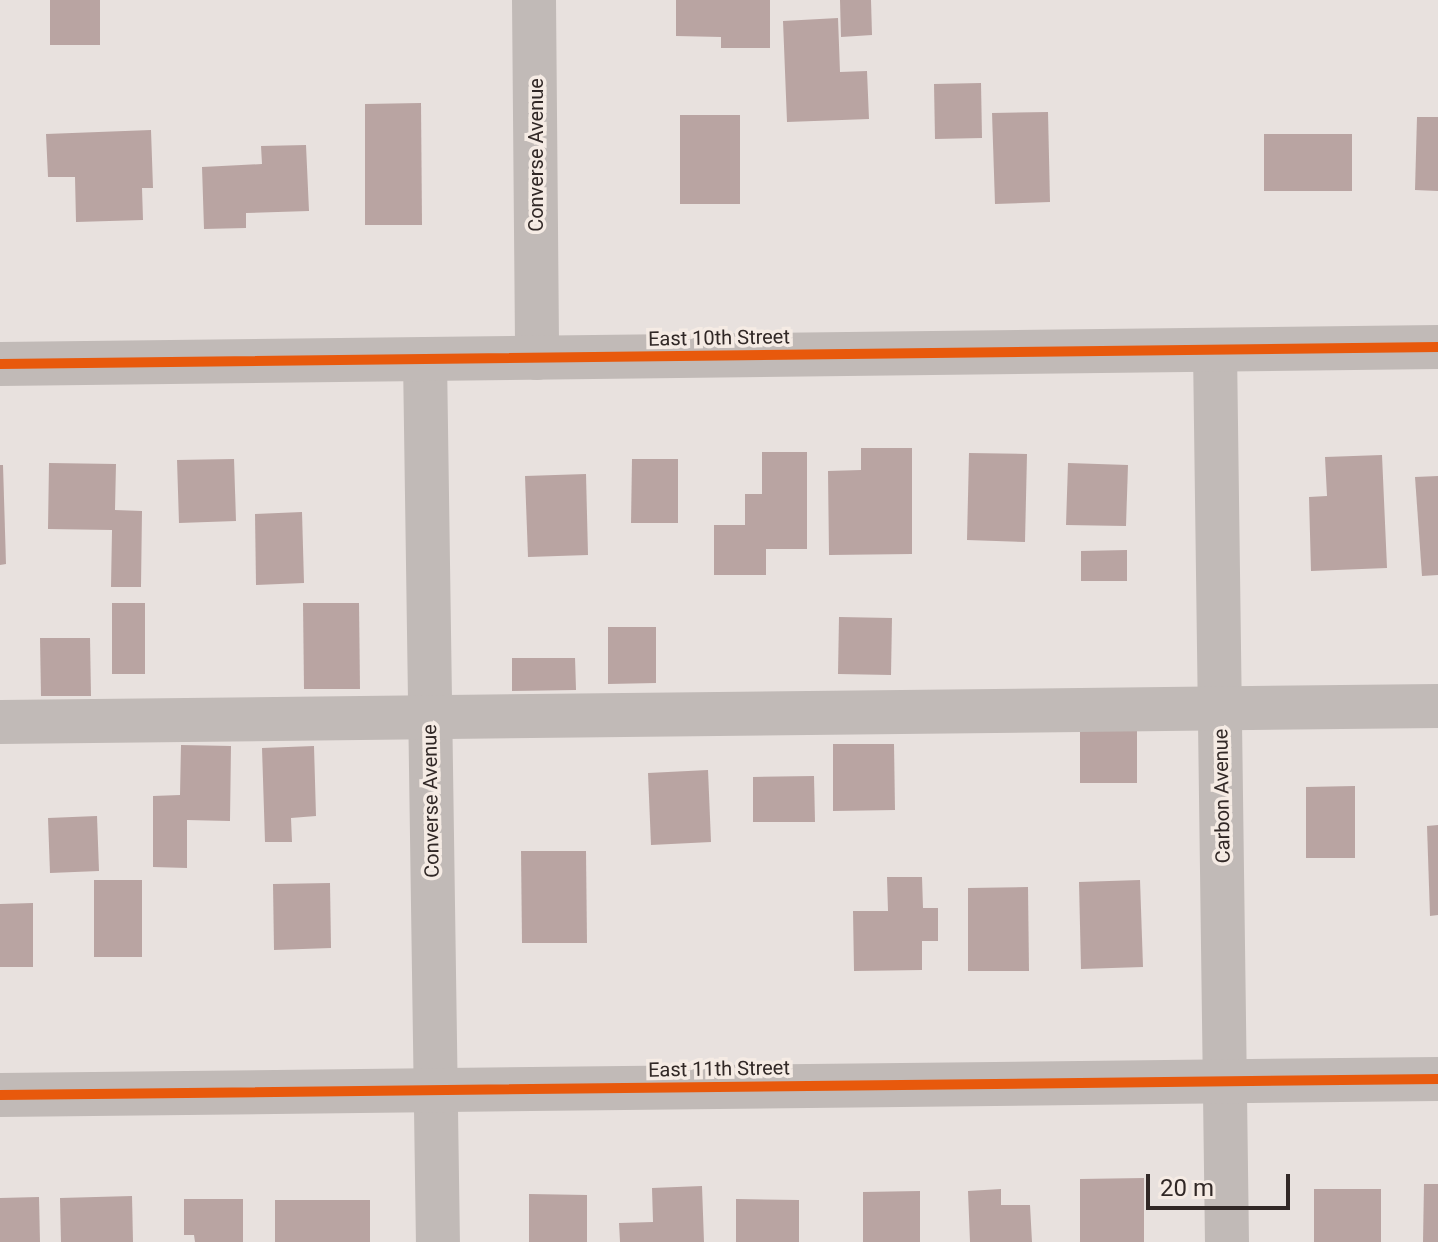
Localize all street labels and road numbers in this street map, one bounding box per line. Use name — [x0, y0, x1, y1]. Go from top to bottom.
street label: Converse Avenue — [524, 78, 548, 232]
street label: East 10th Street — [648, 325, 790, 351]
street label: Converse Avenue — [418, 724, 444, 878]
street label: Carbon Avenue — [1209, 728, 1235, 864]
street label: East 11th Street — [648, 1056, 790, 1082]

